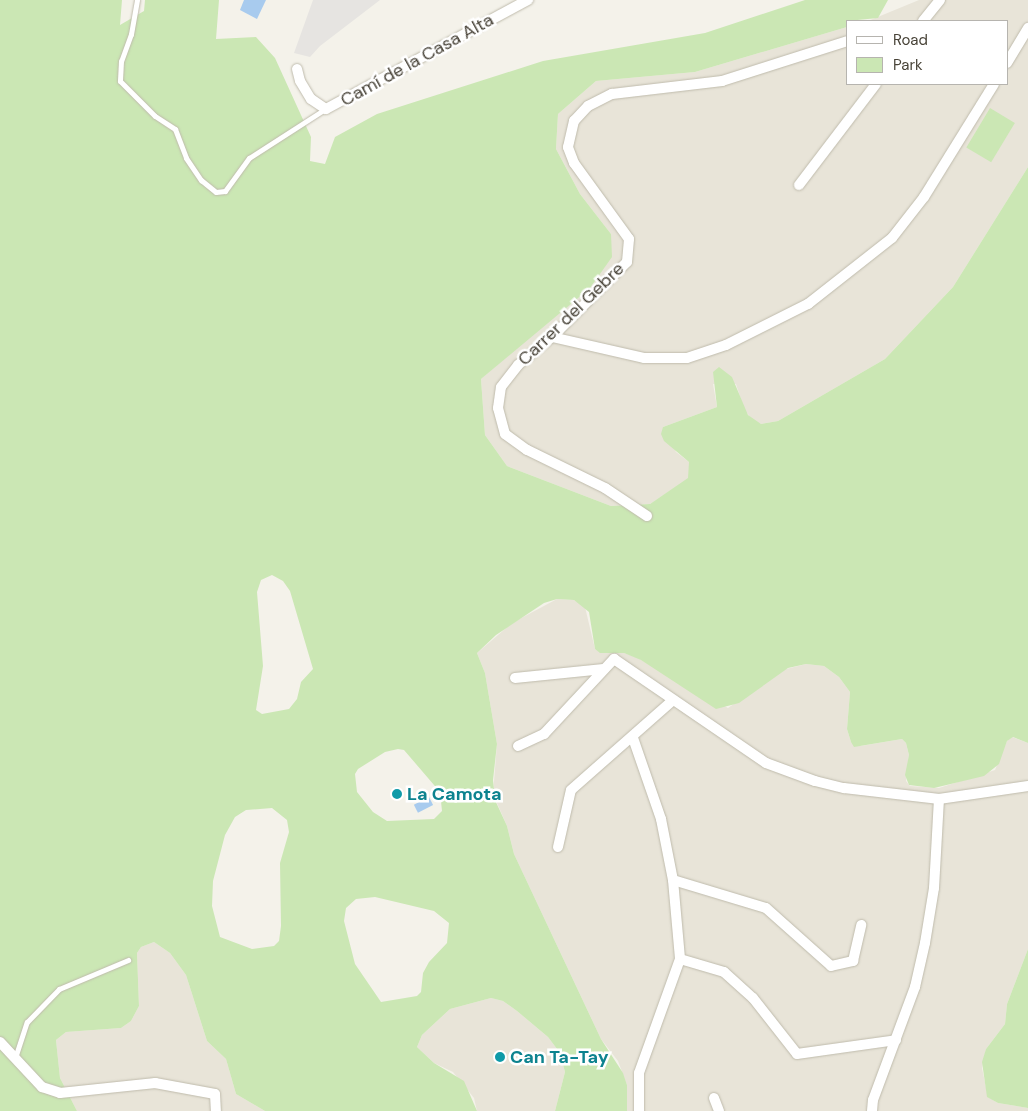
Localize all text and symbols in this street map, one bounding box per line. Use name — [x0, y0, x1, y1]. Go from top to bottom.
street label: Camí de la Casa Alta — [337, 9, 497, 111]
legend — [846, 20, 1008, 85]
text: Road — [893, 30, 928, 50]
text: Park — [893, 55, 923, 75]
street label: Carrer del Gebre — [513, 258, 629, 370]
place label: La Camota — [407, 783, 502, 805]
marker: La Camota — [391, 788, 403, 800]
place label: Can Ta-Tay — [510, 1046, 609, 1068]
marker: Can Ta-Tay — [494, 1051, 506, 1063]

